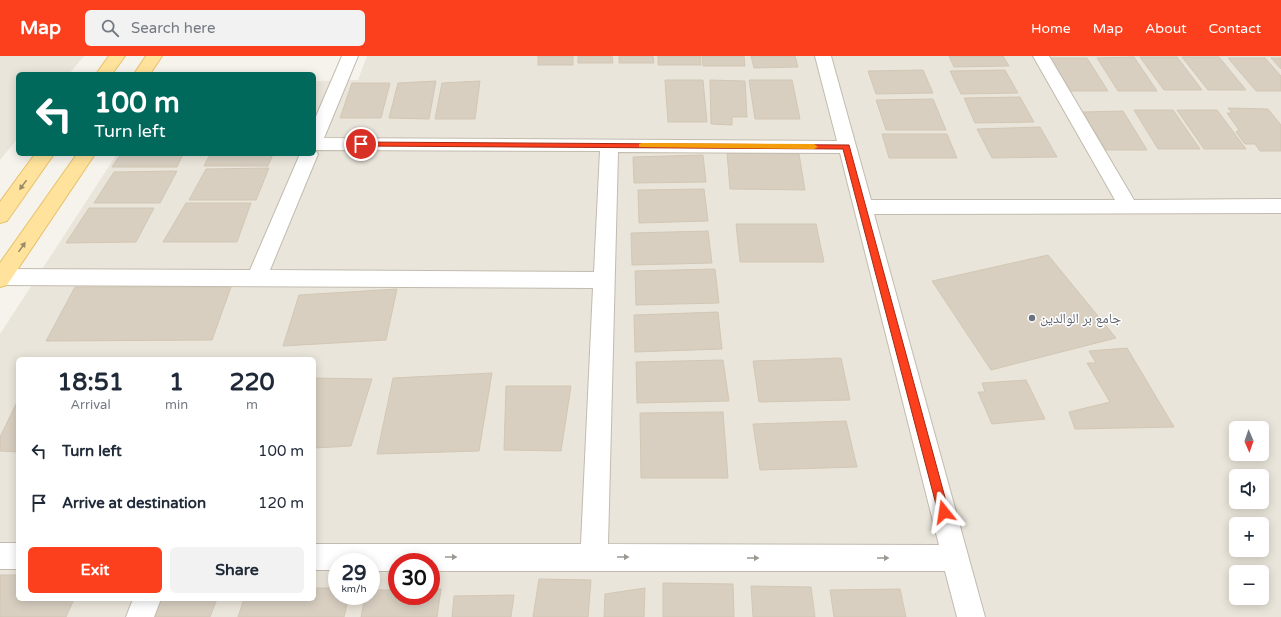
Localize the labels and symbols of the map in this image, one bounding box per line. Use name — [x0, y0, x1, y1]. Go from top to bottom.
pin — [344, 127, 378, 161]
one-way arrow — [19, 180, 27, 190]
one-way arrow — [18, 241, 26, 252]
place label: جامع بر الوالدين — [1040, 310, 1121, 328]
marker: جامع بر الوالدين — [1027, 313, 1037, 323]
north arrow — [1229, 421, 1269, 461]
position arrow — [923, 491, 965, 533]
speed limit sign: 30 — [388, 553, 440, 605]
one-way arrow — [445, 554, 458, 560]
one-way arrow — [617, 554, 630, 560]
one-way arrow — [747, 554, 759, 561]
one-way arrow — [877, 555, 890, 561]

